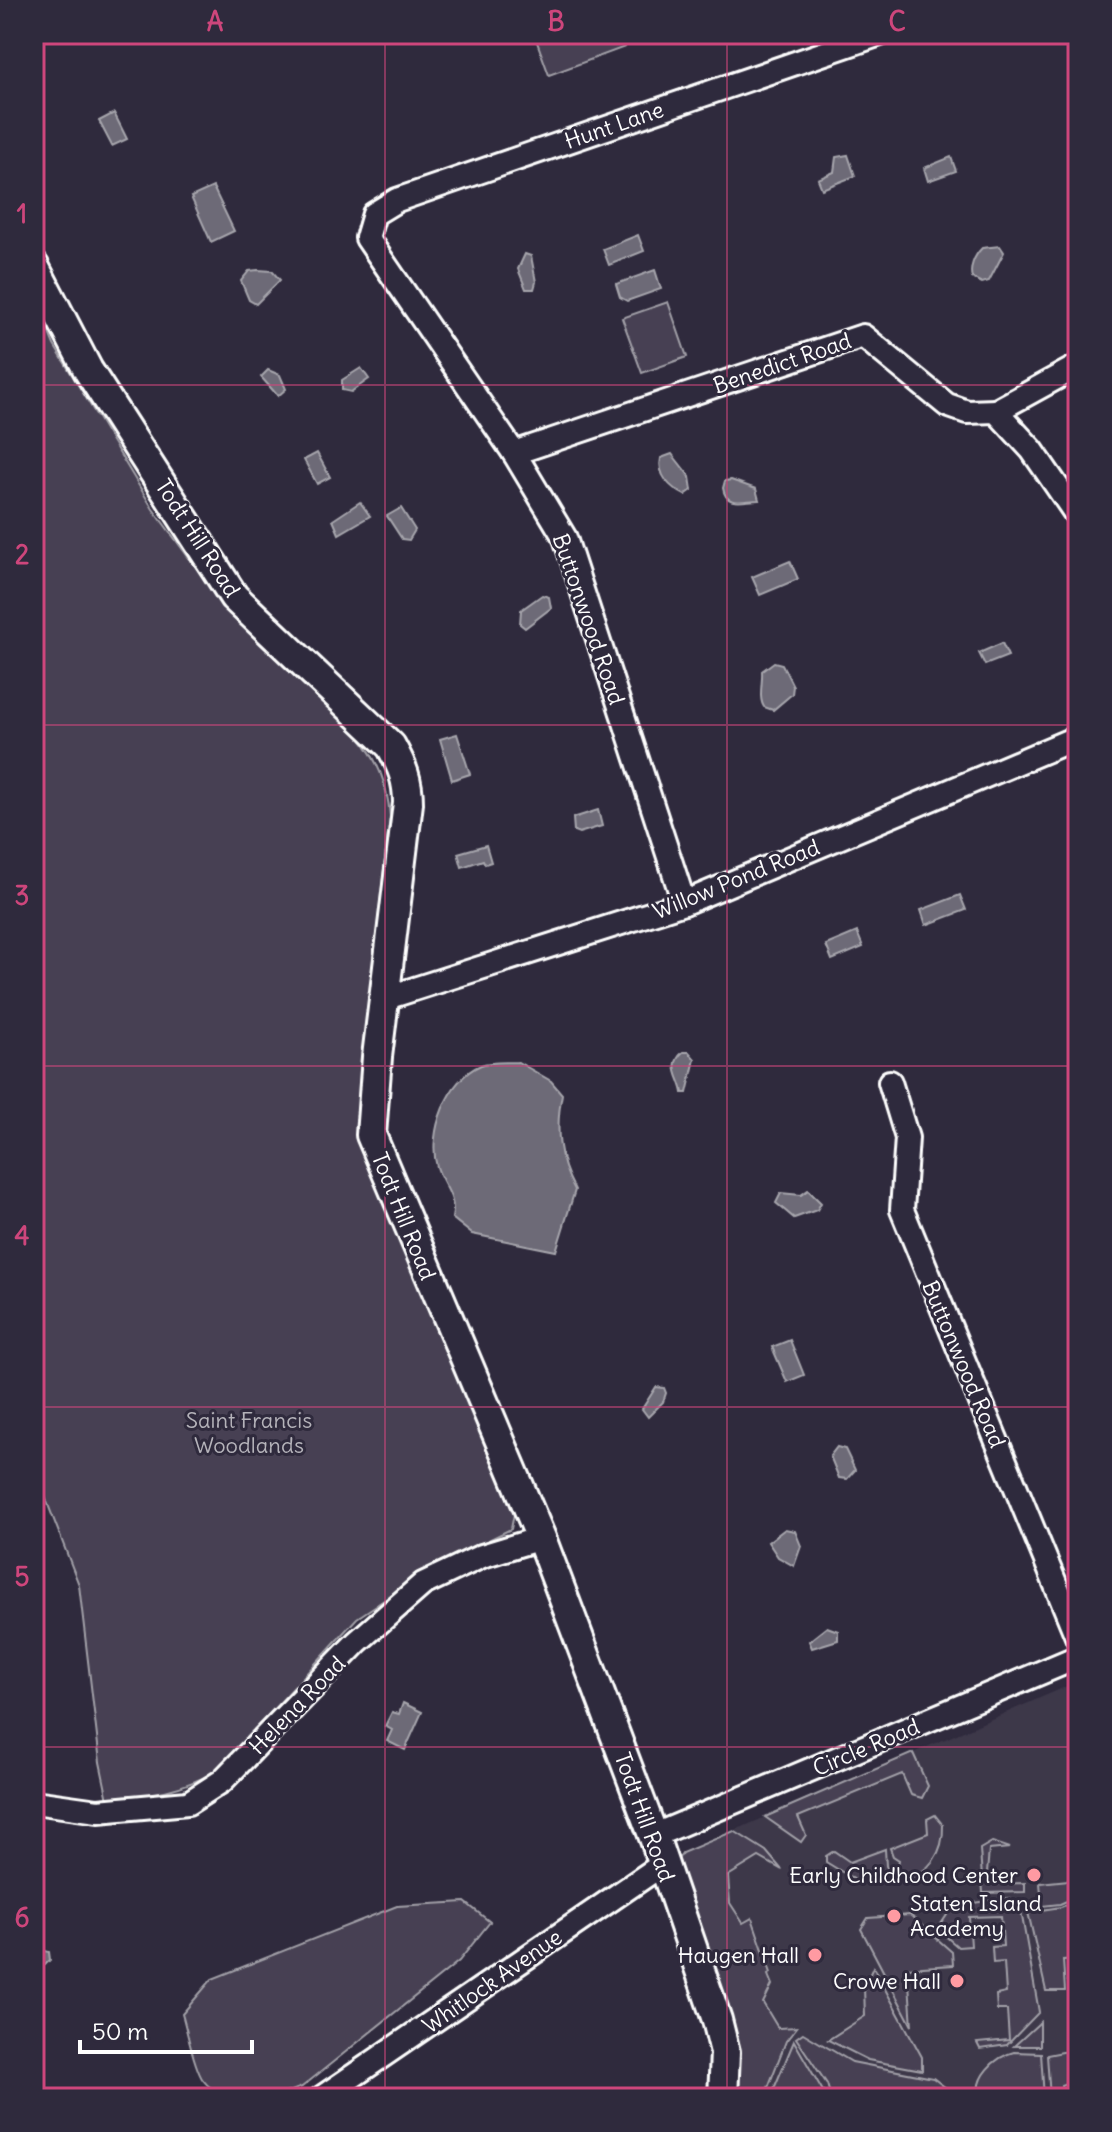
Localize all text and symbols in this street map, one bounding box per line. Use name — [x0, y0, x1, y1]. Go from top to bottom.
text: A — [207, 5, 224, 38]
text: B — [547, 5, 565, 38]
text: C — [888, 5, 906, 38]
street label: Hunt Lane — [561, 95, 667, 155]
text: 1 — [17, 197, 27, 230]
street label: Benedict Road — [709, 326, 855, 400]
street label: Todt Hill Road — [149, 474, 247, 602]
street label: Buttonwood Road — [547, 530, 631, 708]
text: 2 — [15, 538, 29, 571]
street label: Willow Pond Road — [649, 833, 823, 925]
text: 3 — [15, 879, 29, 912]
street label: Todt Hill Road — [366, 1148, 442, 1284]
text: 4 — [14, 1219, 30, 1252]
street label: Buttonwood Road — [916, 1276, 1012, 1452]
park label: Saint Francis Woodlands — [186, 1406, 312, 1459]
text: 5 — [15, 1560, 30, 1593]
street label: Helena Road — [243, 1650, 351, 1760]
street label: Circle Road — [809, 1712, 924, 1782]
street label: Todt Hill Road — [609, 1749, 681, 1885]
place label: Early Childhood Center — [789, 1861, 1018, 1889]
marker: Early Childhood Center — [1025, 1866, 1043, 1884]
place label: Staten Island Academy — [910, 1889, 1042, 1942]
text: 6 — [14, 1901, 30, 1934]
marker: Staten Island Academy — [885, 1907, 903, 1925]
street label: Whitlock Avenue — [417, 1923, 567, 2039]
place label: Haugen Hall — [678, 1941, 799, 1969]
marker: Haugen Hall — [806, 1946, 824, 1964]
place label: Crowe Hall — [833, 1967, 941, 1995]
marker: Crowe Hall — [948, 1972, 966, 1990]
scale bar — [80, 2004, 252, 2054]
text: 50 m — [92, 2016, 148, 2046]

